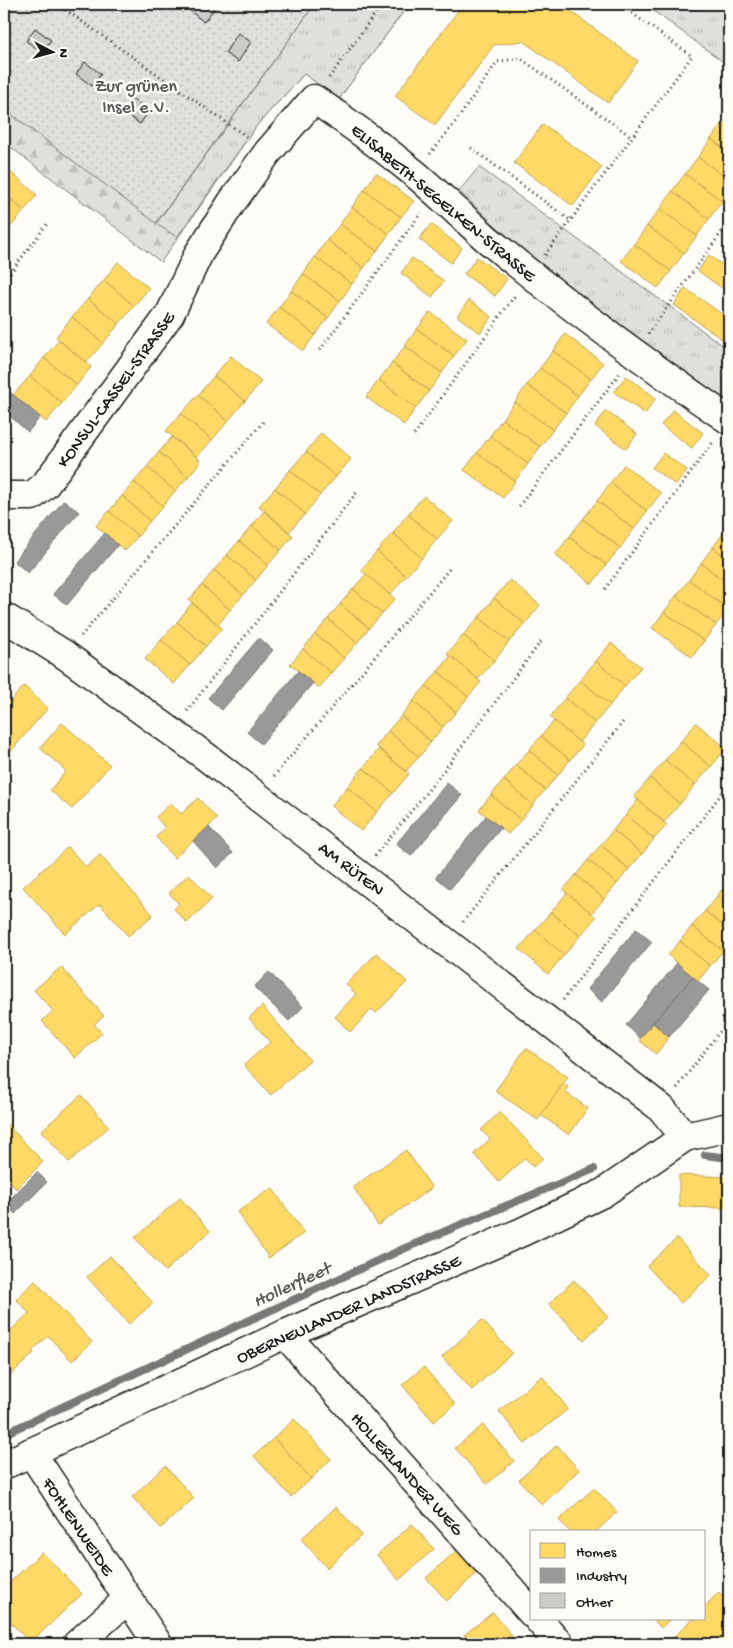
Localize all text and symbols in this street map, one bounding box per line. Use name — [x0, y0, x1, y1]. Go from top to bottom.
north arrow — [28, 28, 78, 78]
text: N — [54, 48, 71, 59]
park label: Zur grünen Insel e.V. — [95, 77, 178, 119]
street label: ELISABETH-SEGELKEN-STRASSE — [346, 120, 540, 288]
street label: KONSUL-CASSEL-STRASSE — [53, 308, 181, 472]
street label: AM RÜTEN — [313, 838, 388, 902]
street label: OBERNEULANDER LANDSTRASSE — [233, 1251, 465, 1369]
water label: Hollerfleet — [250, 1257, 338, 1314]
street label: HOLLERLANDER WEG — [345, 1409, 467, 1541]
street label: FOHLENWEIDE — [36, 1474, 118, 1581]
legend — [530, 1530, 706, 1620]
text: Homes — [576, 1544, 617, 1562]
text: Industry — [576, 1568, 628, 1586]
text: Other — [576, 1594, 614, 1612]

